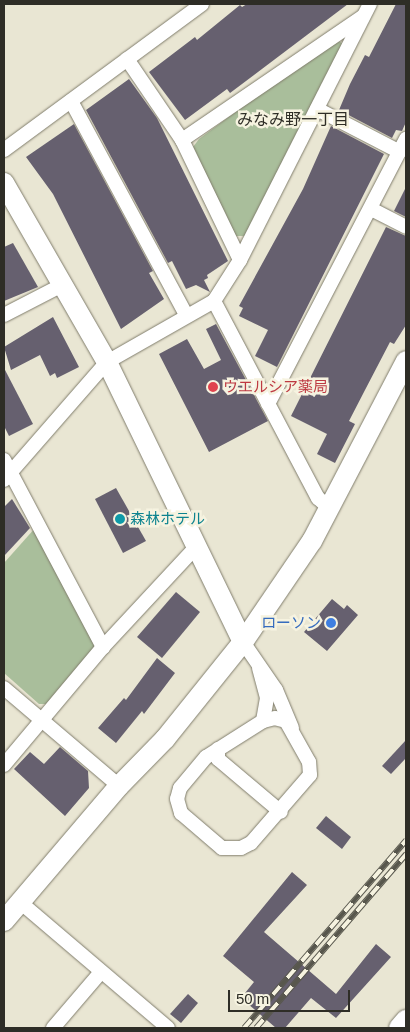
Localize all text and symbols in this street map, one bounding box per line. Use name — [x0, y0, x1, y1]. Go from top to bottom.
district label: みなみ野一丁目 — [237, 110, 349, 130]
place label: ウエルシア薬局 — [223, 378, 328, 396]
marker: ウエルシア薬局 — [207, 381, 219, 393]
place label: 森林ホテル — [130, 510, 205, 528]
marker: 森林ホテル — [114, 513, 126, 525]
place label: ローソン — [261, 614, 321, 632]
marker: ローソン — [325, 617, 337, 629]
scale bar — [230, 980, 352, 1012]
text: 50 m — [236, 990, 269, 1007]

